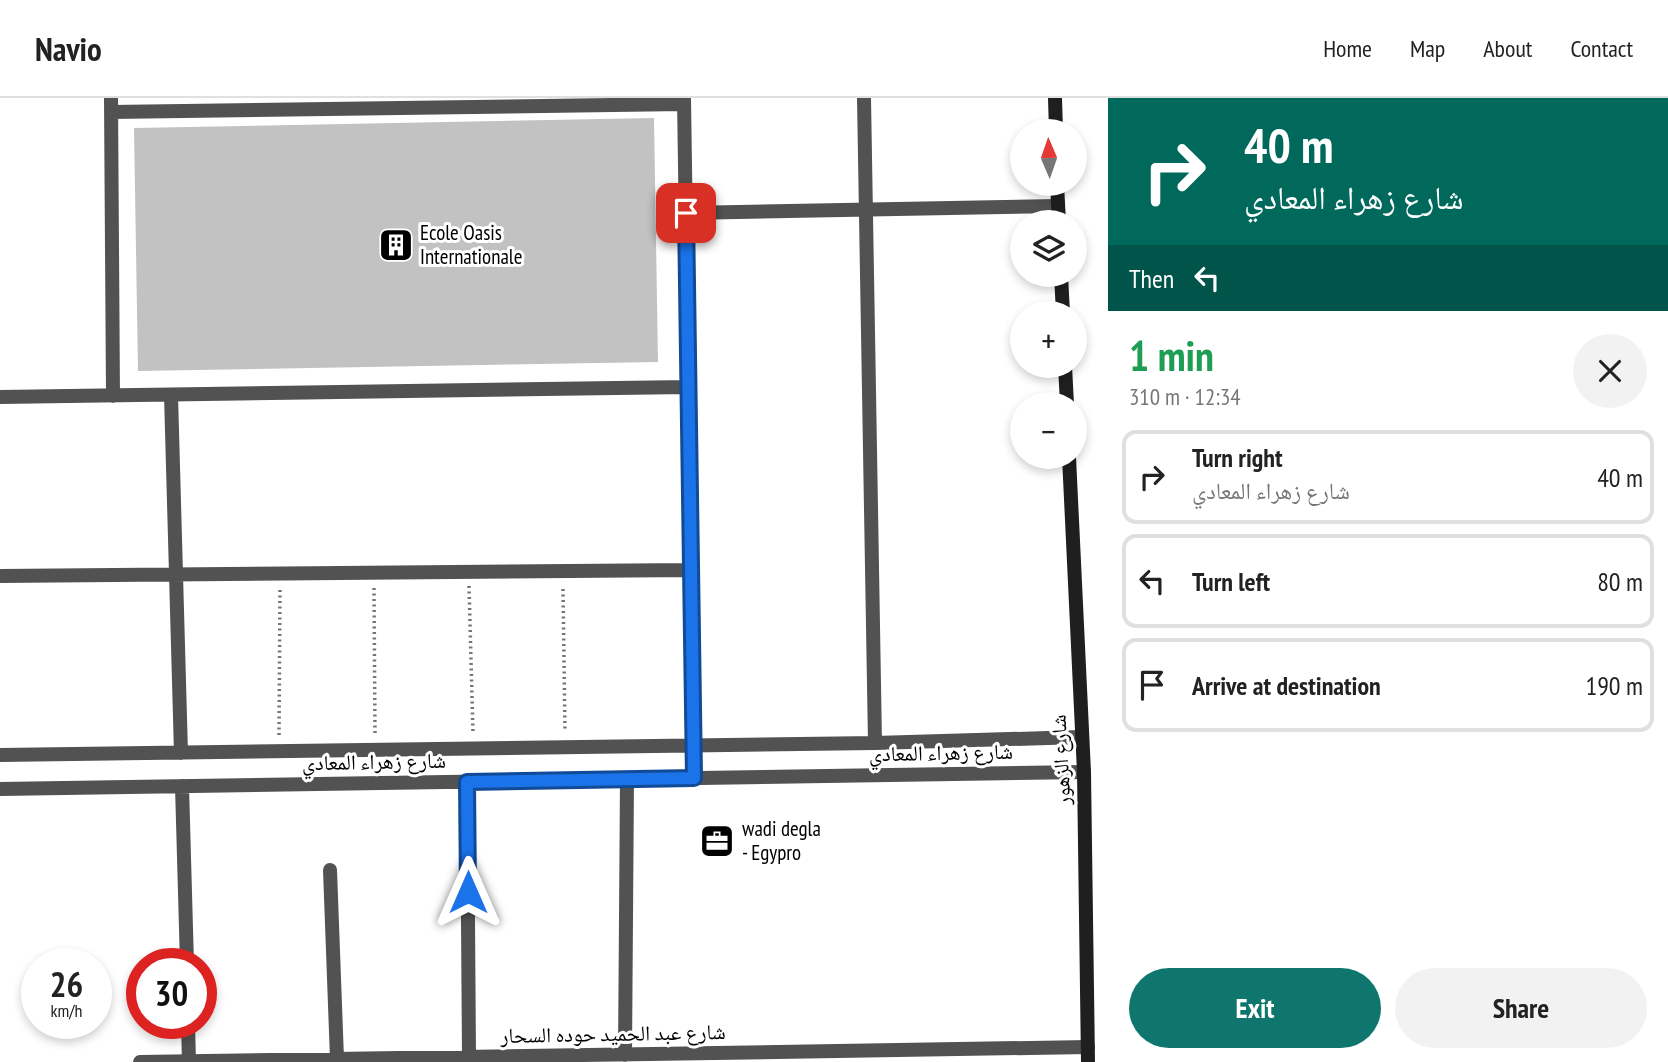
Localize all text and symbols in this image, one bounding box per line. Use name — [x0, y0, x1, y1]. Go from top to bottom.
text: Navio — [35, 27, 102, 70]
text: Home — [1323, 33, 1372, 64]
text: Map — [1410, 33, 1445, 64]
text: About — [1483, 33, 1532, 64]
text: Contact — [1570, 33, 1633, 64]
text: 40 m — [1244, 113, 1333, 177]
north arrow — [1010, 119, 1087, 196]
map controls — [1010, 119, 1087, 469]
icon: right — [1129, 126, 1220, 217]
text: شارع زهراء المعادي — [1244, 176, 1464, 218]
pin — [656, 183, 716, 243]
icon: arrive — [667, 194, 705, 232]
button: layers — [1010, 210, 1087, 287]
place label: Ecole Oasis Internationale — [420, 219, 522, 270]
building icon: Ecole Oasis Internationale — [377, 226, 415, 264]
icon: left — [1188, 259, 1226, 297]
text: Then — [1129, 262, 1174, 295]
button: + — [1010, 301, 1087, 378]
text: 1 min — [1129, 328, 1214, 383]
button: close — [1573, 334, 1647, 408]
text: 310 m · 12:34 — [1129, 382, 1241, 411]
button: − — [1010, 392, 1087, 469]
text: Turn right — [1192, 441, 1283, 474]
icon: right — [1133, 458, 1171, 496]
text: 40 m — [1597, 461, 1643, 494]
text: شارع زهراء المعادي — [1192, 476, 1350, 505]
icon: left — [1133, 562, 1171, 600]
text: Turn left — [1192, 565, 1270, 598]
text: 80 m — [1597, 565, 1643, 598]
icon: arrive — [1133, 666, 1171, 704]
text: Arrive at destination — [1192, 669, 1381, 702]
text: 190 m — [1585, 669, 1643, 702]
street label: شارع الزهور — [1045, 714, 1076, 807]
street label: شارع زهراء المعادي — [869, 738, 1013, 771]
street label: شارع زهراء المعادي — [302, 747, 446, 780]
place label: wadi degla - Egypro — [742, 815, 821, 866]
office icon: wadi degla - Egypro — [698, 822, 736, 860]
position arrow — [431, 855, 505, 929]
speed limit sign: 30 — [126, 948, 217, 1039]
text: 26 — [50, 961, 83, 1007]
button: Exit — [1129, 968, 1381, 1048]
button: Share — [1395, 968, 1647, 1048]
text: km/h — [51, 999, 82, 1022]
street label: شارع عبد الحميد حوده السحار — [499, 1018, 726, 1049]

